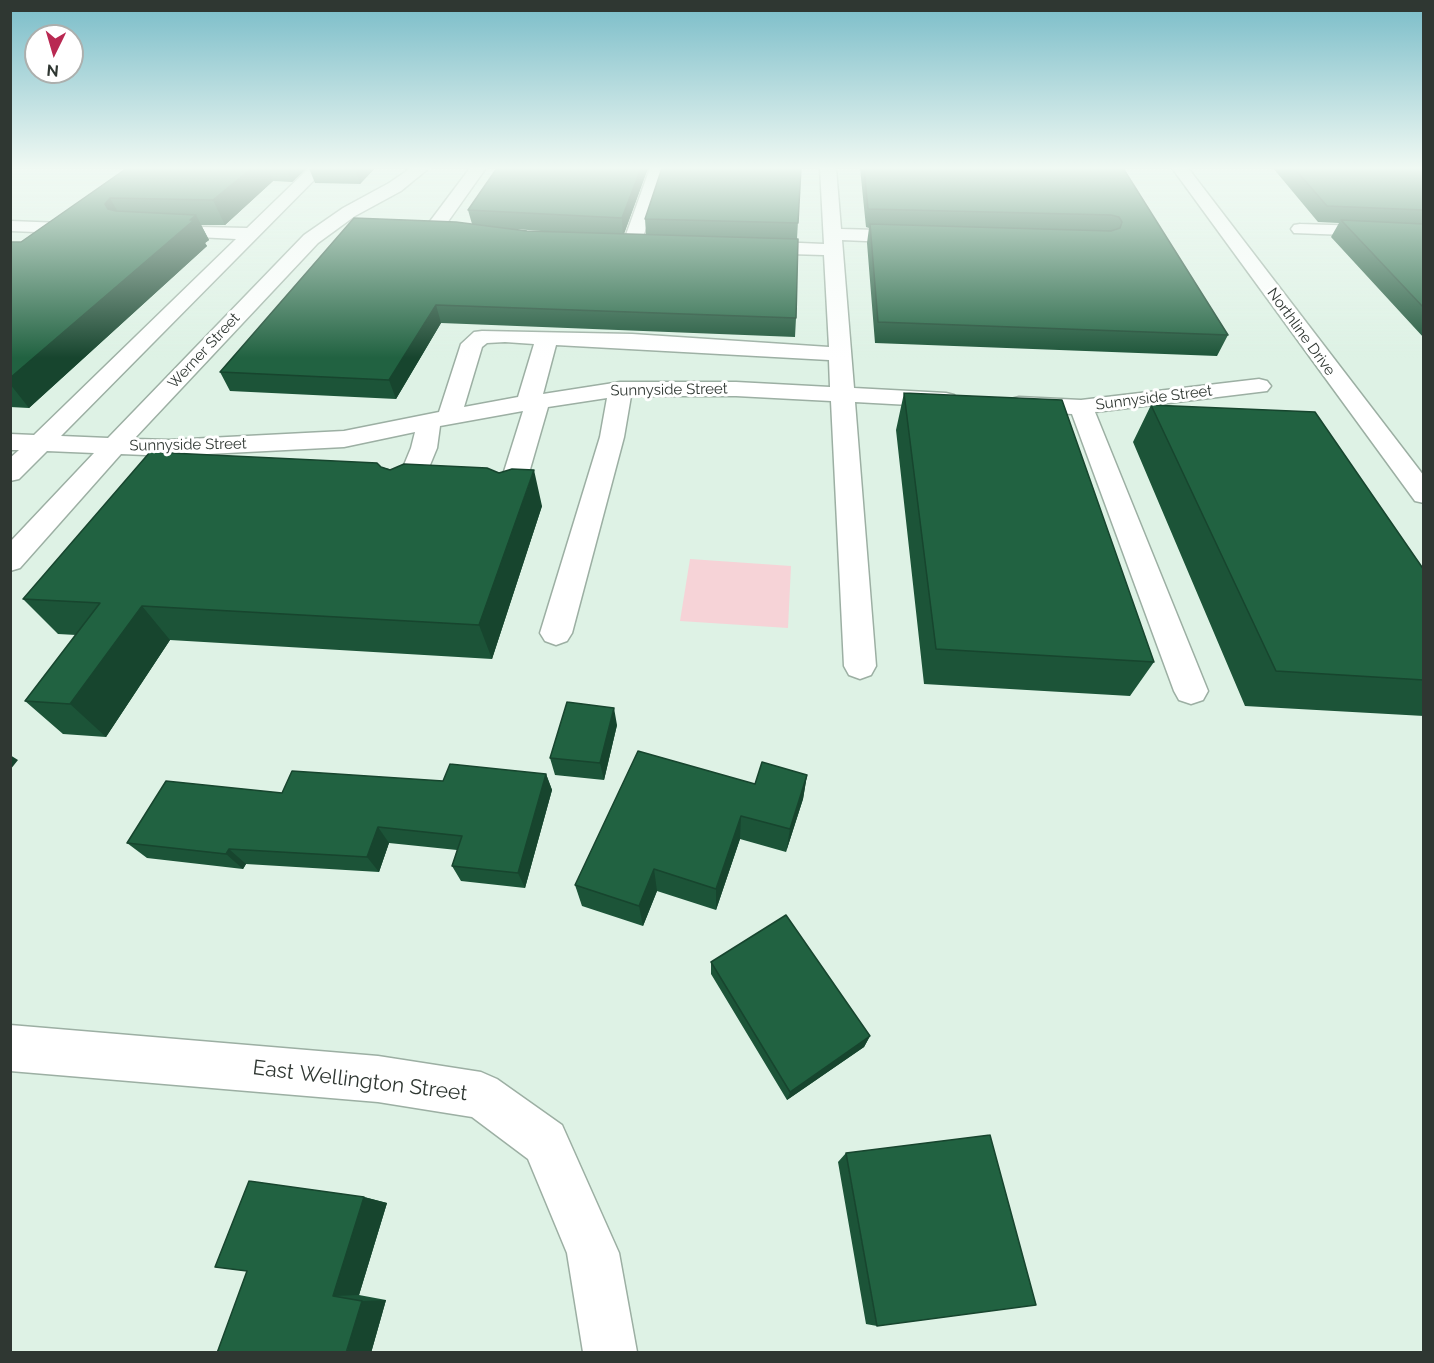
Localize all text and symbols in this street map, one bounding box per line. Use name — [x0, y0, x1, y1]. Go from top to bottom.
north arrow — [24, 24, 84, 84]
text: N — [46, 60, 59, 80]
street label: Northline Drive — [1263, 285, 1339, 379]
street label: Werner Street — [164, 309, 244, 393]
street label: Sunnyside Street — [610, 380, 728, 400]
street label: Sunnyside Street — [1095, 382, 1213, 414]
street label: Sunnyside Street — [129, 435, 247, 455]
street label: East Wellington Street — [251, 1055, 469, 1107]

